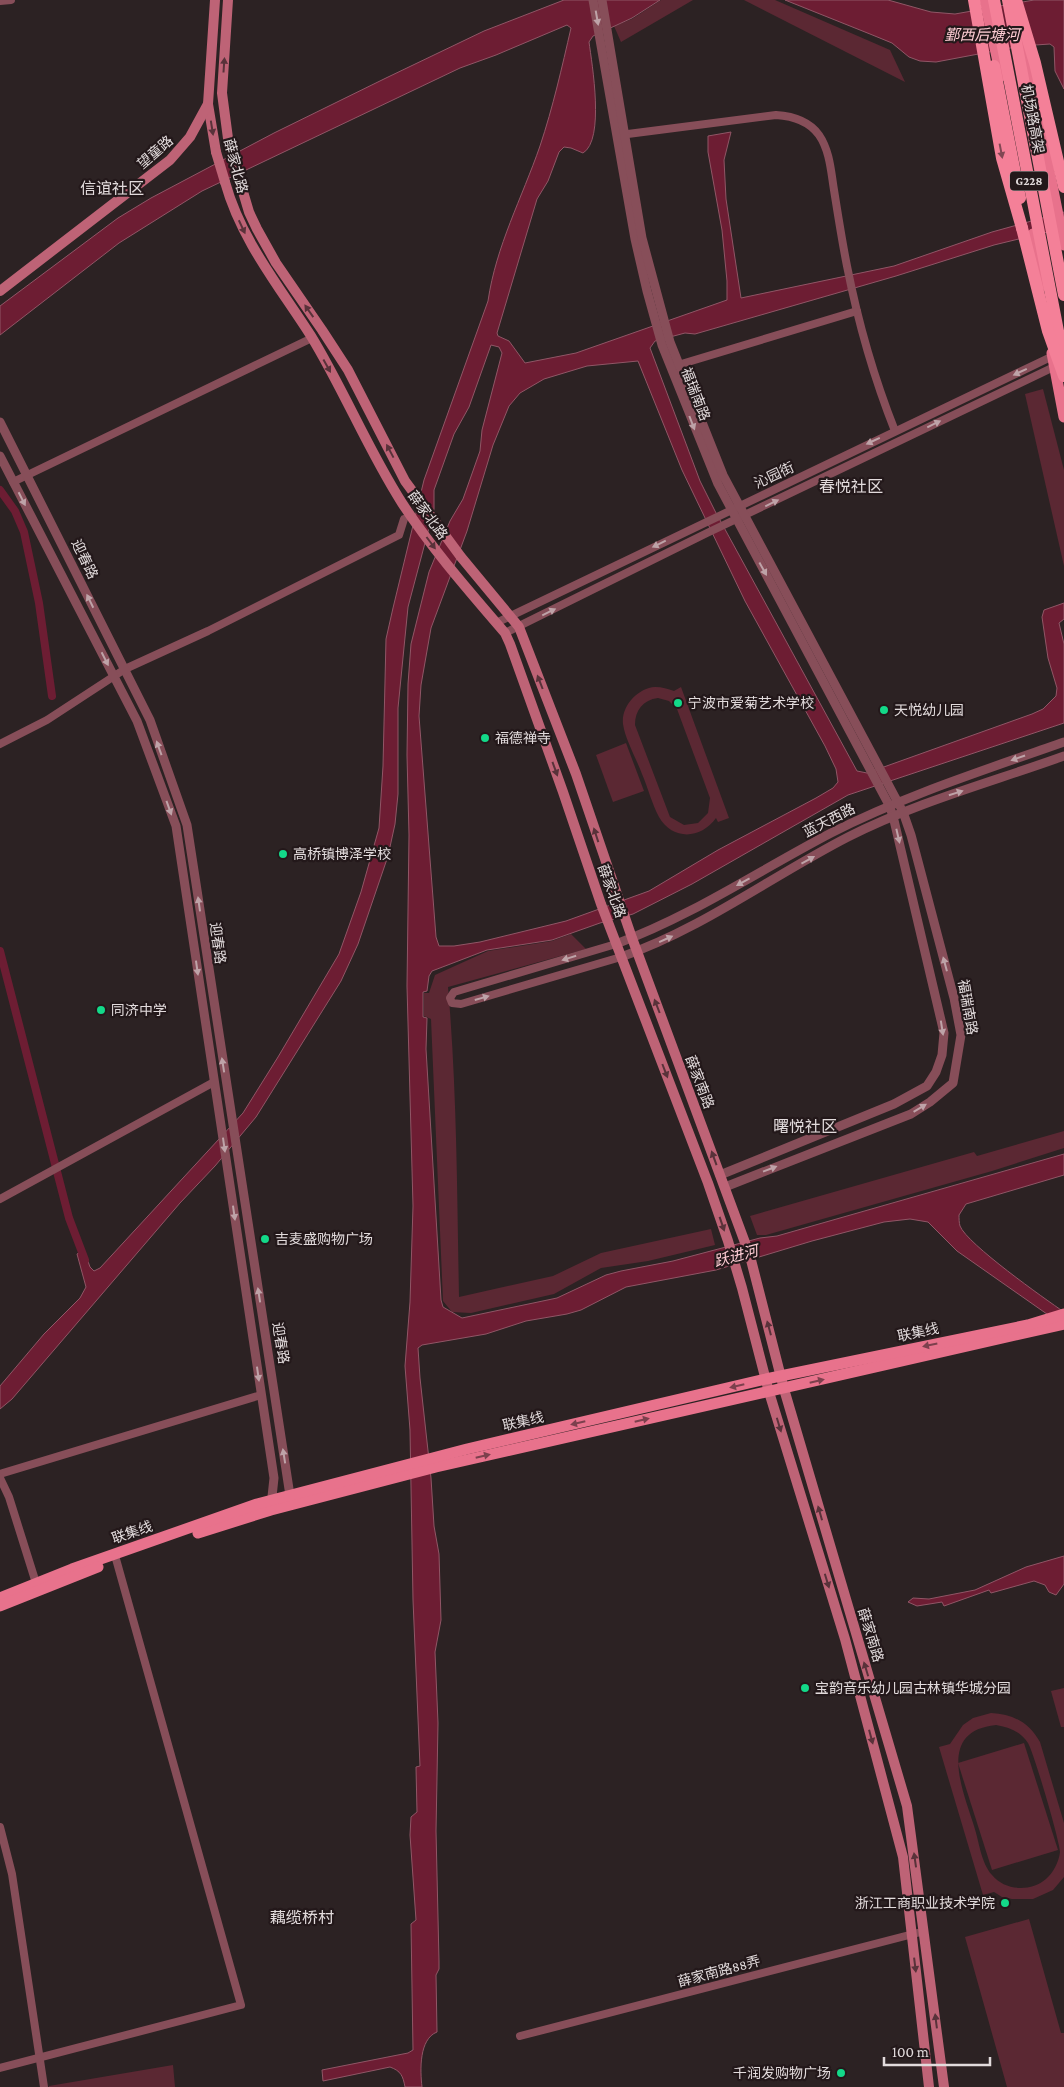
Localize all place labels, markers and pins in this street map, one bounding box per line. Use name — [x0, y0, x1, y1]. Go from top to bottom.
place label: 宁波市爱菊艺术学校 — [688, 695, 814, 711]
marker: 宁波市爱菊艺术学校 — [672, 697, 684, 709]
place label: 天悦幼儿园 — [894, 702, 964, 718]
marker: 天悦幼儿园 — [878, 704, 890, 716]
place label: 福德禅寺 — [495, 730, 551, 746]
marker: 福德禅寺 — [479, 732, 491, 744]
place label: 高桥镇博泽学校 — [293, 846, 391, 862]
marker: 高桥镇博泽学校 — [277, 848, 289, 860]
place label: 同济中学 — [111, 1002, 167, 1018]
marker: 同济中学 — [95, 1004, 107, 1016]
place label: 吉麦盛购物广场 — [275, 1231, 373, 1247]
marker: 吉麦盛购物广场 — [259, 1233, 271, 1245]
place label: 宝韵音乐幼儿园古林镇华城分园 — [815, 1680, 1011, 1696]
marker: 宝韵音乐幼儿园古林镇华城分园 — [799, 1682, 811, 1694]
place label: 浙江工商职业技术学院 — [855, 1895, 995, 1911]
marker: 浙江工商职业技术学院 — [999, 1897, 1011, 1909]
place label: 千润发购物广场 — [733, 2065, 831, 2081]
marker: 千润发购物广场 — [835, 2067, 847, 2079]

